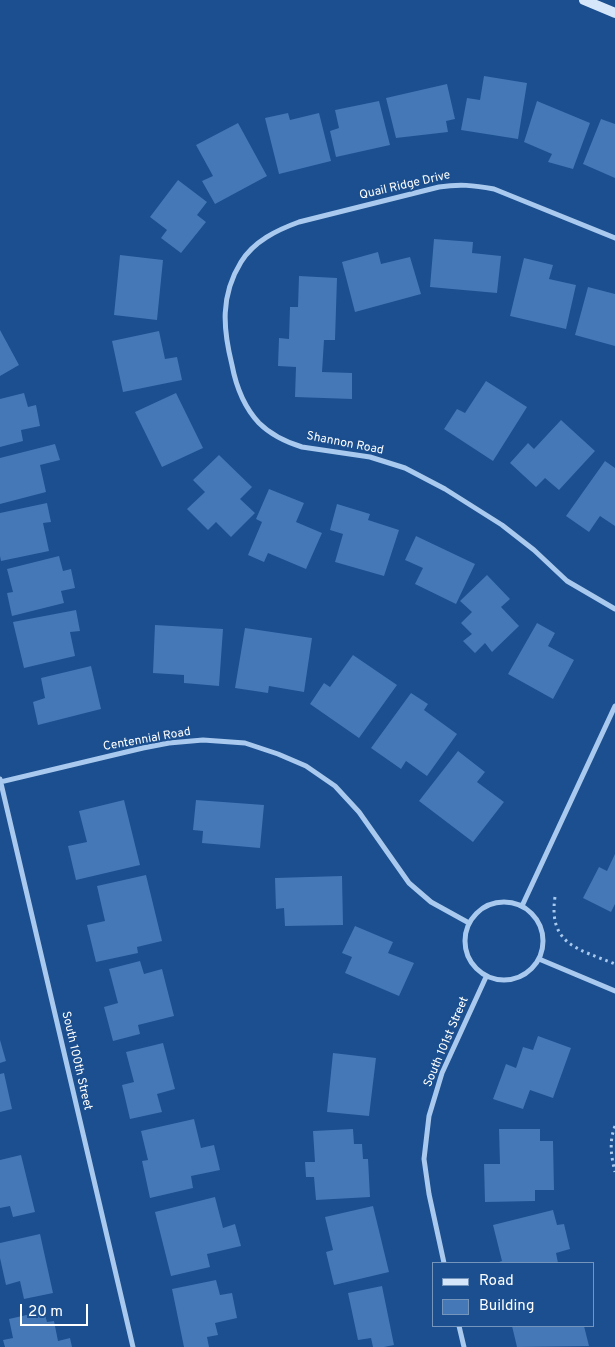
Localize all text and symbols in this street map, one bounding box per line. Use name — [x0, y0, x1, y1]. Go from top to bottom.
street label: Quail Ridge Drive — [358, 169, 452, 203]
street label: Shannon Road — [305, 429, 385, 459]
street label: Centennial Road — [102, 725, 192, 755]
street label: South 101st Street — [421, 995, 473, 1089]
street label: South 100th Street — [58, 1010, 94, 1112]
legend — [432, 1262, 595, 1327]
text: Road — [479, 1272, 514, 1291]
scale bar — [22, 1294, 90, 1326]
text: Building — [479, 1297, 534, 1316]
text: 20 m — [28, 1303, 63, 1322]

